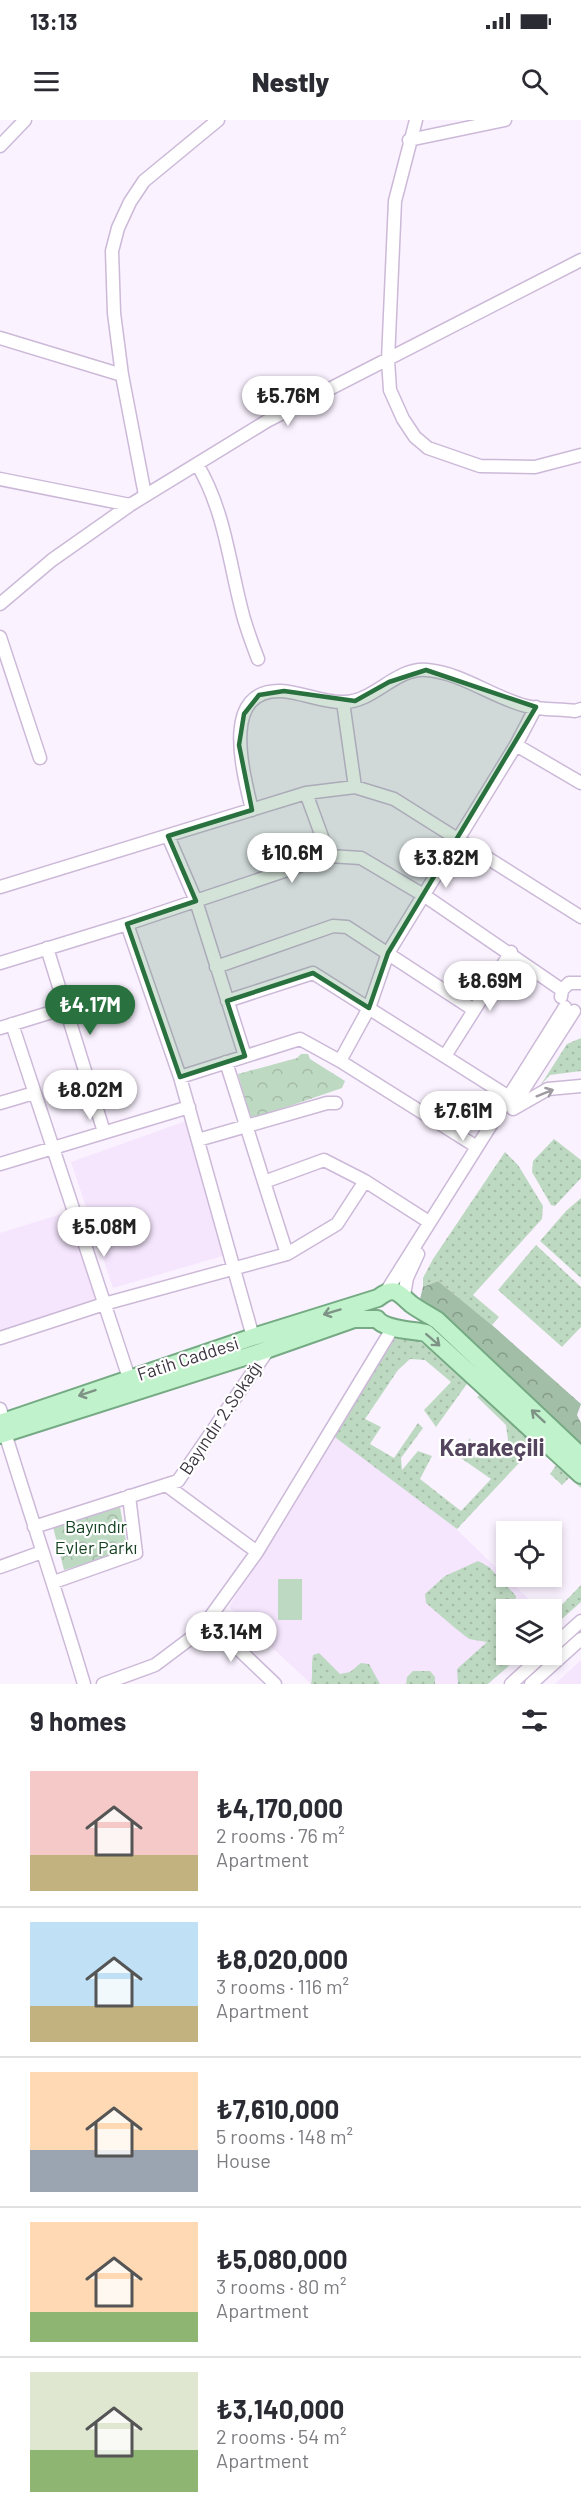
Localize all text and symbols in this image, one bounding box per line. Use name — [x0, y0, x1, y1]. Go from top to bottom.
text: 13:13 — [30, 8, 77, 34]
icon: menu — [30, 65, 63, 98]
text: Nestly — [252, 65, 329, 97]
icon: search — [518, 65, 551, 98]
pin: ₺5.76M — [239, 376, 337, 427]
text: ₺5.76M — [256, 383, 320, 407]
pin: ₺10.6M — [243, 833, 341, 884]
pin: ₺3.82M — [397, 838, 495, 889]
text: ₺10.6M — [261, 840, 323, 864]
text: ₺3.82M — [413, 845, 479, 869]
pin: ₺8.69M — [441, 961, 539, 1012]
text: ₺8.69M — [458, 968, 522, 992]
pin: ₺4.17M — [41, 985, 139, 1036]
text: ₺4.17M — [59, 992, 121, 1016]
pin: ₺8.02M — [41, 1070, 139, 1121]
text: ₺8.02M — [57, 1077, 123, 1101]
one-way arrow — [535, 1086, 553, 1097]
pin: ₺7.61M — [414, 1091, 512, 1142]
text: ₺7.61M — [434, 1098, 492, 1122]
pin: ₺5.08M — [55, 1207, 153, 1258]
text: ₺5.08M — [71, 1214, 137, 1238]
one-way arrow — [323, 1307, 342, 1318]
street label: Fatih Caddesi — [134, 1331, 241, 1385]
one-way arrow — [425, 1333, 441, 1346]
street label: Bayındır 2.Sokağı — [174, 1356, 266, 1478]
one-way arrow — [78, 1388, 97, 1399]
one-way arrow — [531, 1408, 546, 1423]
district label: Karakeçili — [439, 1432, 545, 1461]
park label: Bayındır Evler Parkı — [55, 1515, 137, 1558]
map controls — [496, 1521, 562, 1665]
button: locate — [496, 1521, 562, 1587]
button: layers — [496, 1599, 562, 1665]
pin: ₺3.14M — [182, 1612, 280, 1663]
text: ₺3.14M — [200, 1619, 262, 1643]
icon: filters — [518, 1704, 551, 1737]
text: 9 homes — [30, 1705, 126, 1736]
text: ₺4,170,000 — [216, 1792, 343, 1823]
icon: home — [78, 1795, 150, 1867]
text: 2 rooms · 76 m² — [216, 1823, 345, 1847]
text: Apartment — [216, 1847, 309, 1871]
text: ₺8,020,000 — [216, 1943, 348, 1974]
icon: home — [78, 1946, 150, 2018]
text: 3 rooms · 116 m² — [216, 1974, 349, 1998]
text: Apartment — [216, 1998, 309, 2022]
text: ₺7,610,000 — [216, 2093, 339, 2124]
icon: home — [78, 2096, 150, 2168]
text: 5 rooms · 148 m² — [216, 2124, 353, 2148]
text: House — [216, 2148, 271, 2172]
text: ₺5,080,000 — [216, 2243, 347, 2274]
icon: home — [78, 2246, 150, 2318]
text: 3 rooms · 80 m² — [216, 2274, 346, 2298]
text: Apartment — [216, 2298, 309, 2322]
text: ₺3,140,000 — [216, 2393, 344, 2424]
icon: home — [78, 2396, 150, 2468]
text: 2 rooms · 54 m² — [216, 2424, 346, 2448]
text: Apartment — [216, 2448, 309, 2472]

